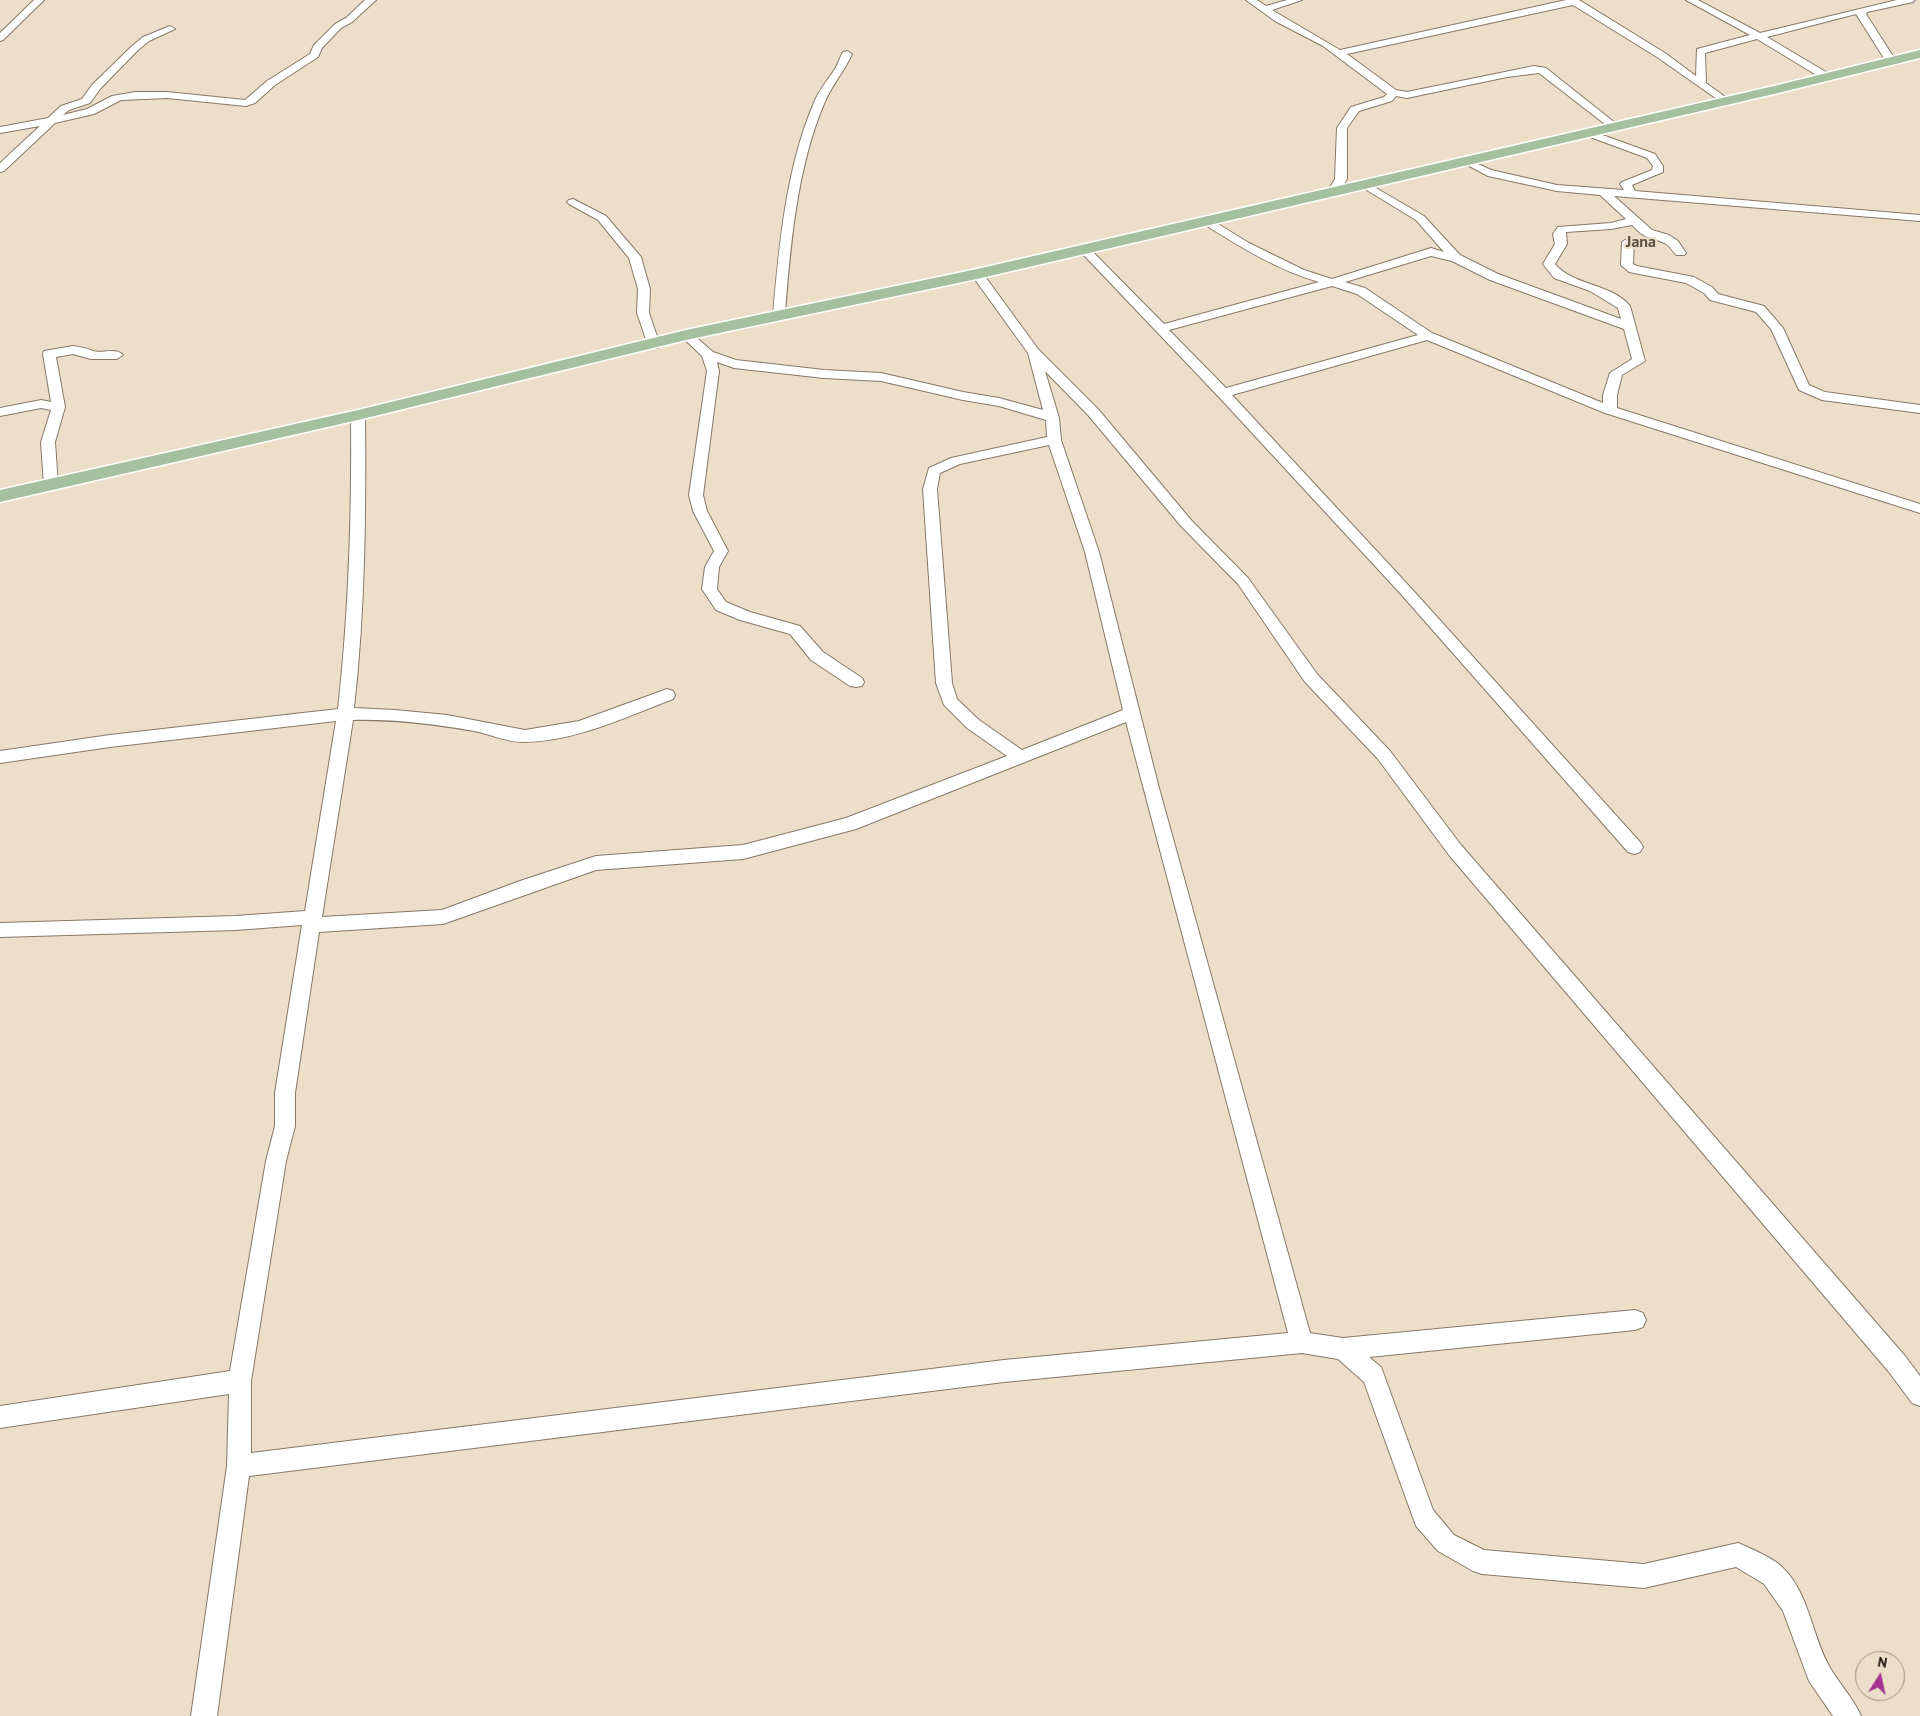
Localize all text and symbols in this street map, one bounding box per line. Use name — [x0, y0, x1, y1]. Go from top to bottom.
district label: Jana — [1626, 232, 1656, 252]
north arrow — [1855, 1651, 1905, 1701]
text: N — [1876, 1653, 1889, 1672]

